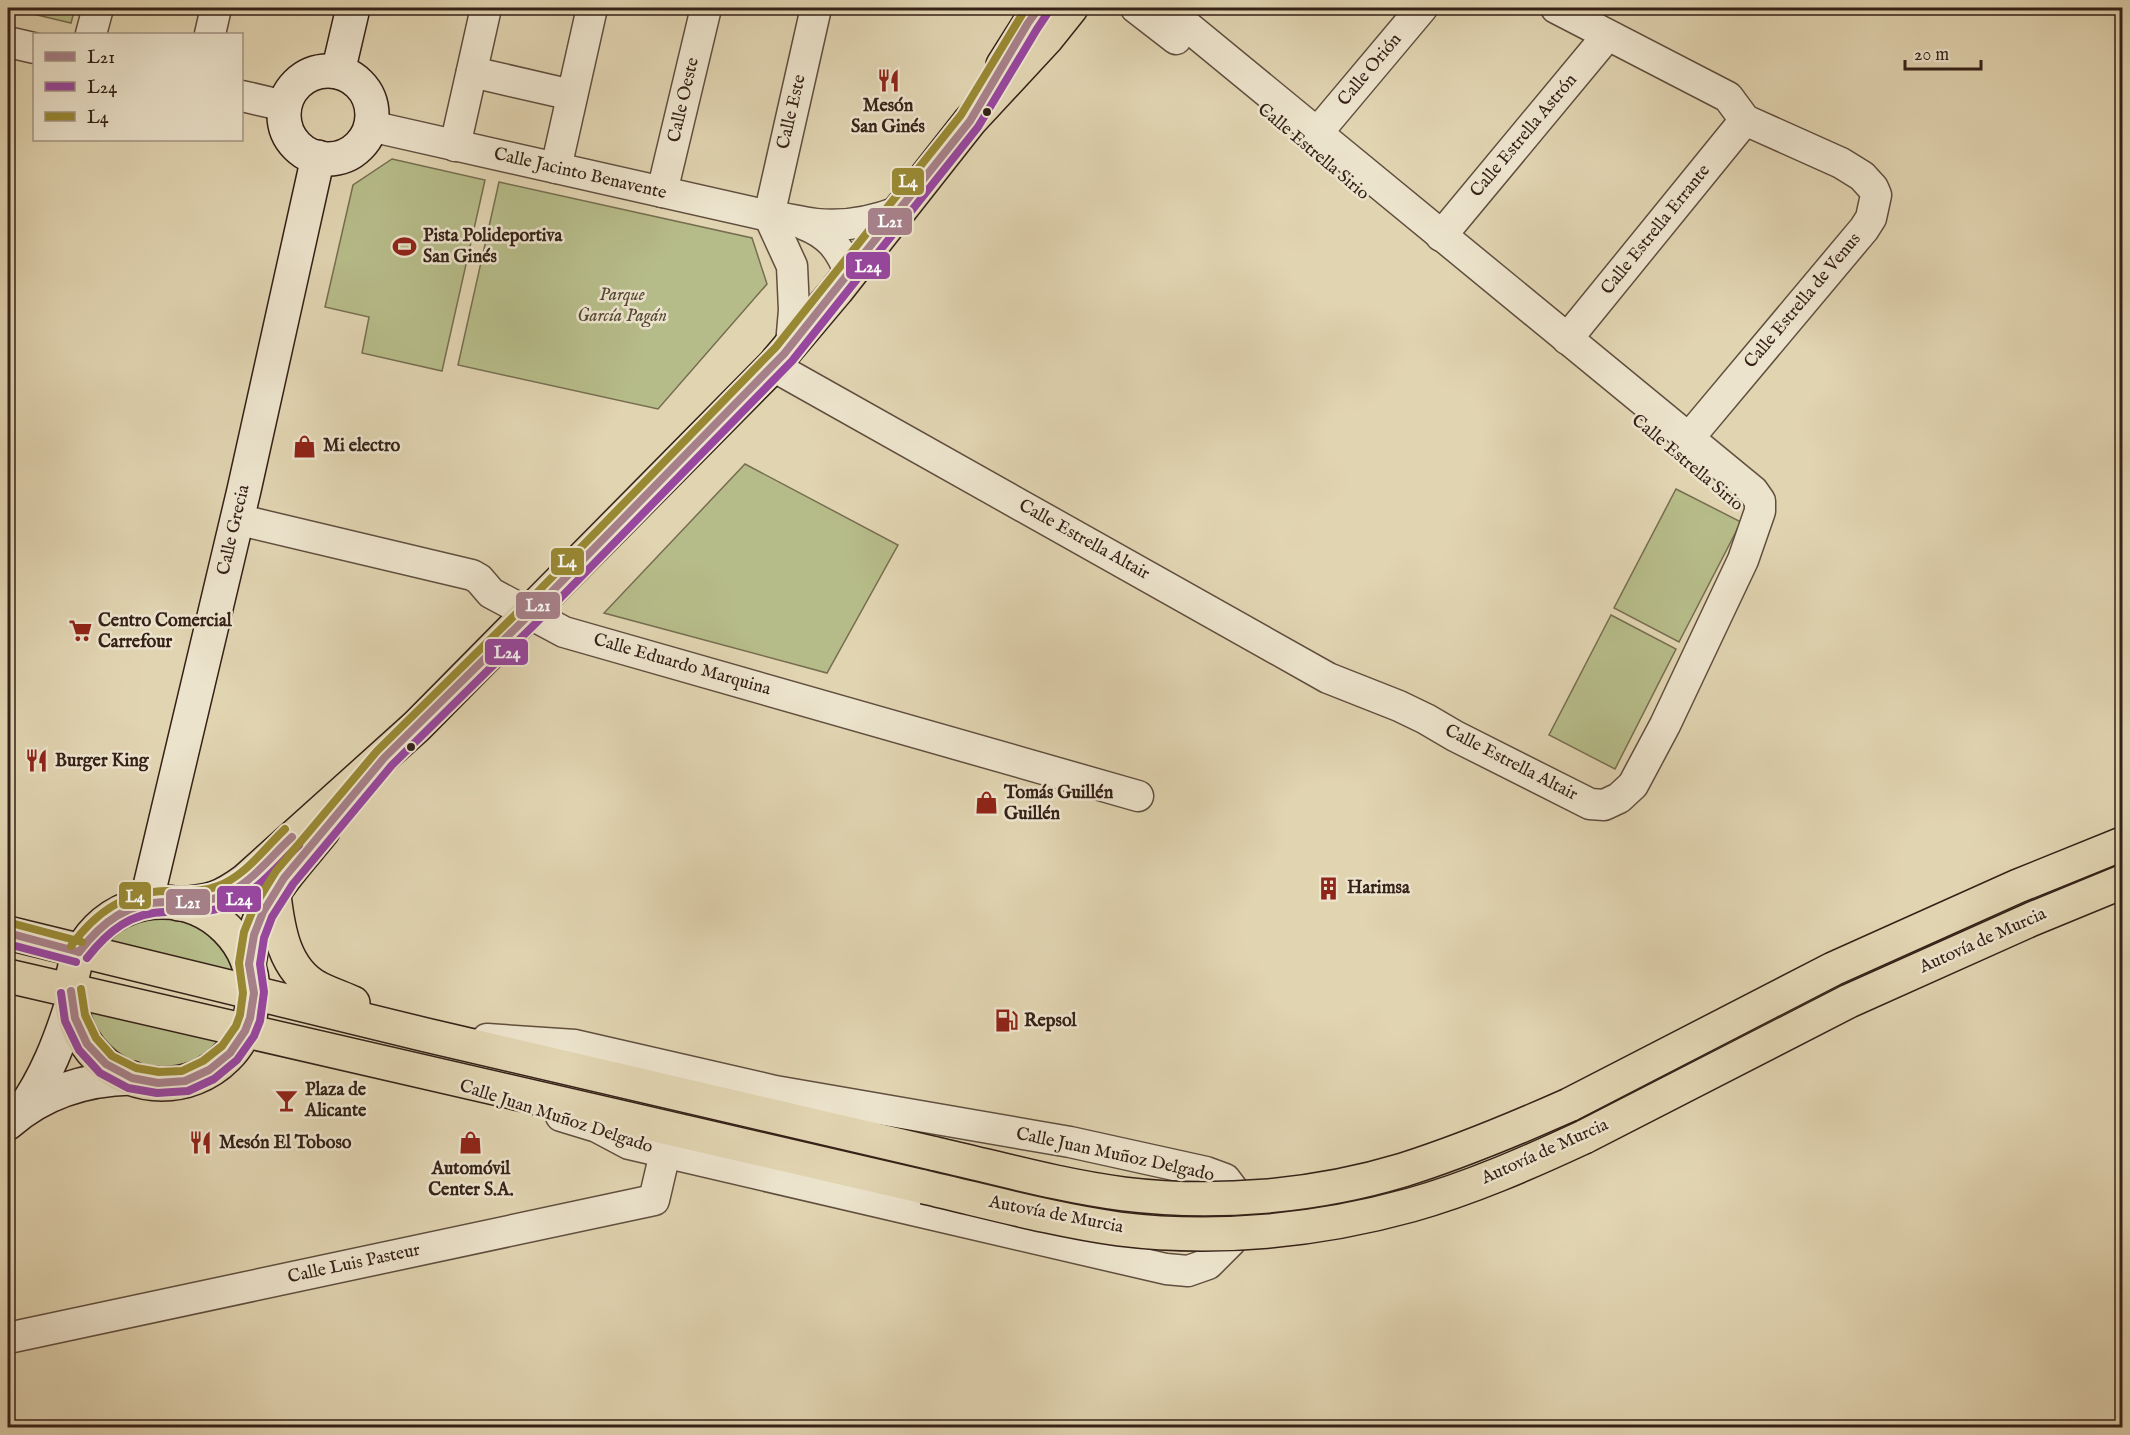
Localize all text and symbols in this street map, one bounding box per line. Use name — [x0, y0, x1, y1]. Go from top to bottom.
street label: Calle Orión — [1333, 29, 1407, 111]
legend — [33, 33, 243, 141]
scale bar — [1905, 33, 1982, 71]
text: 20 m — [1914, 44, 1949, 67]
text: L21 — [87, 47, 115, 70]
street label: Calle Oeste — [663, 55, 705, 145]
restaurant icon: Mesón San Ginés — [875, 67, 901, 93]
street label: Calle Estrella Astrón — [1466, 69, 1583, 203]
street label: Calle Este — [772, 72, 812, 152]
text: L24 — [87, 77, 117, 100]
place label: Mesón San Ginés — [851, 95, 926, 139]
street label: Calle Estrella Sirio — [1252, 98, 1374, 206]
unlabelled marker — [981, 106, 993, 118]
text: L4 — [87, 107, 109, 130]
street label: Calle Jacinto Benavente — [491, 143, 669, 205]
street label: Calle Estrella Errante — [1596, 160, 1716, 300]
line badge: L4 — [891, 167, 925, 196]
text: L4 — [898, 173, 919, 193]
line badge: L21 — [867, 207, 913, 236]
text: L21 — [878, 213, 902, 233]
place label: Pista Polideportiva San Ginés — [423, 225, 563, 269]
street label: Calle Estrella de Venus — [1740, 228, 1866, 374]
sports icon: Pista Polideportiva San Ginés — [392, 233, 418, 259]
line badge: L24 — [845, 251, 891, 280]
text: L24 — [855, 258, 883, 278]
park label: Parque García Pagán — [577, 284, 667, 328]
street label: Calle Estrella Sirio — [1626, 409, 1748, 517]
shop icon: Mi electro — [292, 433, 318, 459]
place label: Mi electro — [323, 435, 401, 458]
street label: Calle Grecia — [212, 482, 256, 577]
street label: Calle Estrella Altair — [1014, 494, 1154, 586]
line badge: L4 — [550, 547, 585, 576]
text: L4 — [557, 553, 578, 573]
line badge: L21 — [515, 591, 561, 620]
text: L21 — [526, 597, 550, 617]
place label: Centro Comercial Carrefour — [98, 610, 233, 654]
supermarket icon: Centro Comercial Carrefour — [67, 618, 93, 644]
street label: Calle Eduardo Marquina — [591, 629, 774, 701]
line badge: L24 — [484, 638, 529, 666]
text: L24 — [494, 644, 522, 664]
street label: Calle Estrella Altair — [1441, 719, 1582, 807]
unlabelled marker — [405, 741, 417, 753]
restaurant icon: Burger King — [24, 748, 50, 774]
place label: Burger King — [55, 750, 150, 773]
place label: Tomás Guillén Guillén — [1003, 782, 1114, 826]
shop icon: Tomás Guillén Guillén — [973, 790, 999, 816]
building icon: Harimsa — [1316, 875, 1342, 901]
place label: Harimsa — [1347, 877, 1411, 900]
line badge: L4 — [118, 881, 152, 910]
line badge: L24 — [216, 885, 262, 913]
text: L4 — [125, 888, 146, 908]
line badge: L21 — [165, 888, 211, 916]
text: L24 — [226, 891, 254, 911]
text: L21 — [176, 894, 200, 914]
street label: Autovía de Murcia — [1915, 903, 2050, 980]
fuel station icon: Repsol — [993, 1008, 1019, 1034]
place label: Repsol — [1024, 1010, 1078, 1033]
street label: Calle Juan Muñoz Delgado — [456, 1075, 656, 1159]
place label: Plaza de Alicante — [304, 1079, 367, 1123]
bar icon: Plaza de Alicante — [274, 1087, 300, 1113]
street label: Autovía de Murcia — [1477, 1114, 1612, 1191]
street label: Calle Juan Muñoz Delgado — [1014, 1123, 1217, 1187]
restaurant icon: Mesón El Toboso — [188, 1130, 214, 1156]
shop icon: Automóvil Center S.A. — [458, 1130, 484, 1156]
place label: Mesón El Toboso — [219, 1132, 352, 1155]
place label: Automóvil Center S.A. — [428, 1158, 514, 1202]
street label: Autovía de Murcia — [986, 1191, 1125, 1239]
street label: Calle Luis Pasteur — [286, 1239, 423, 1289]

